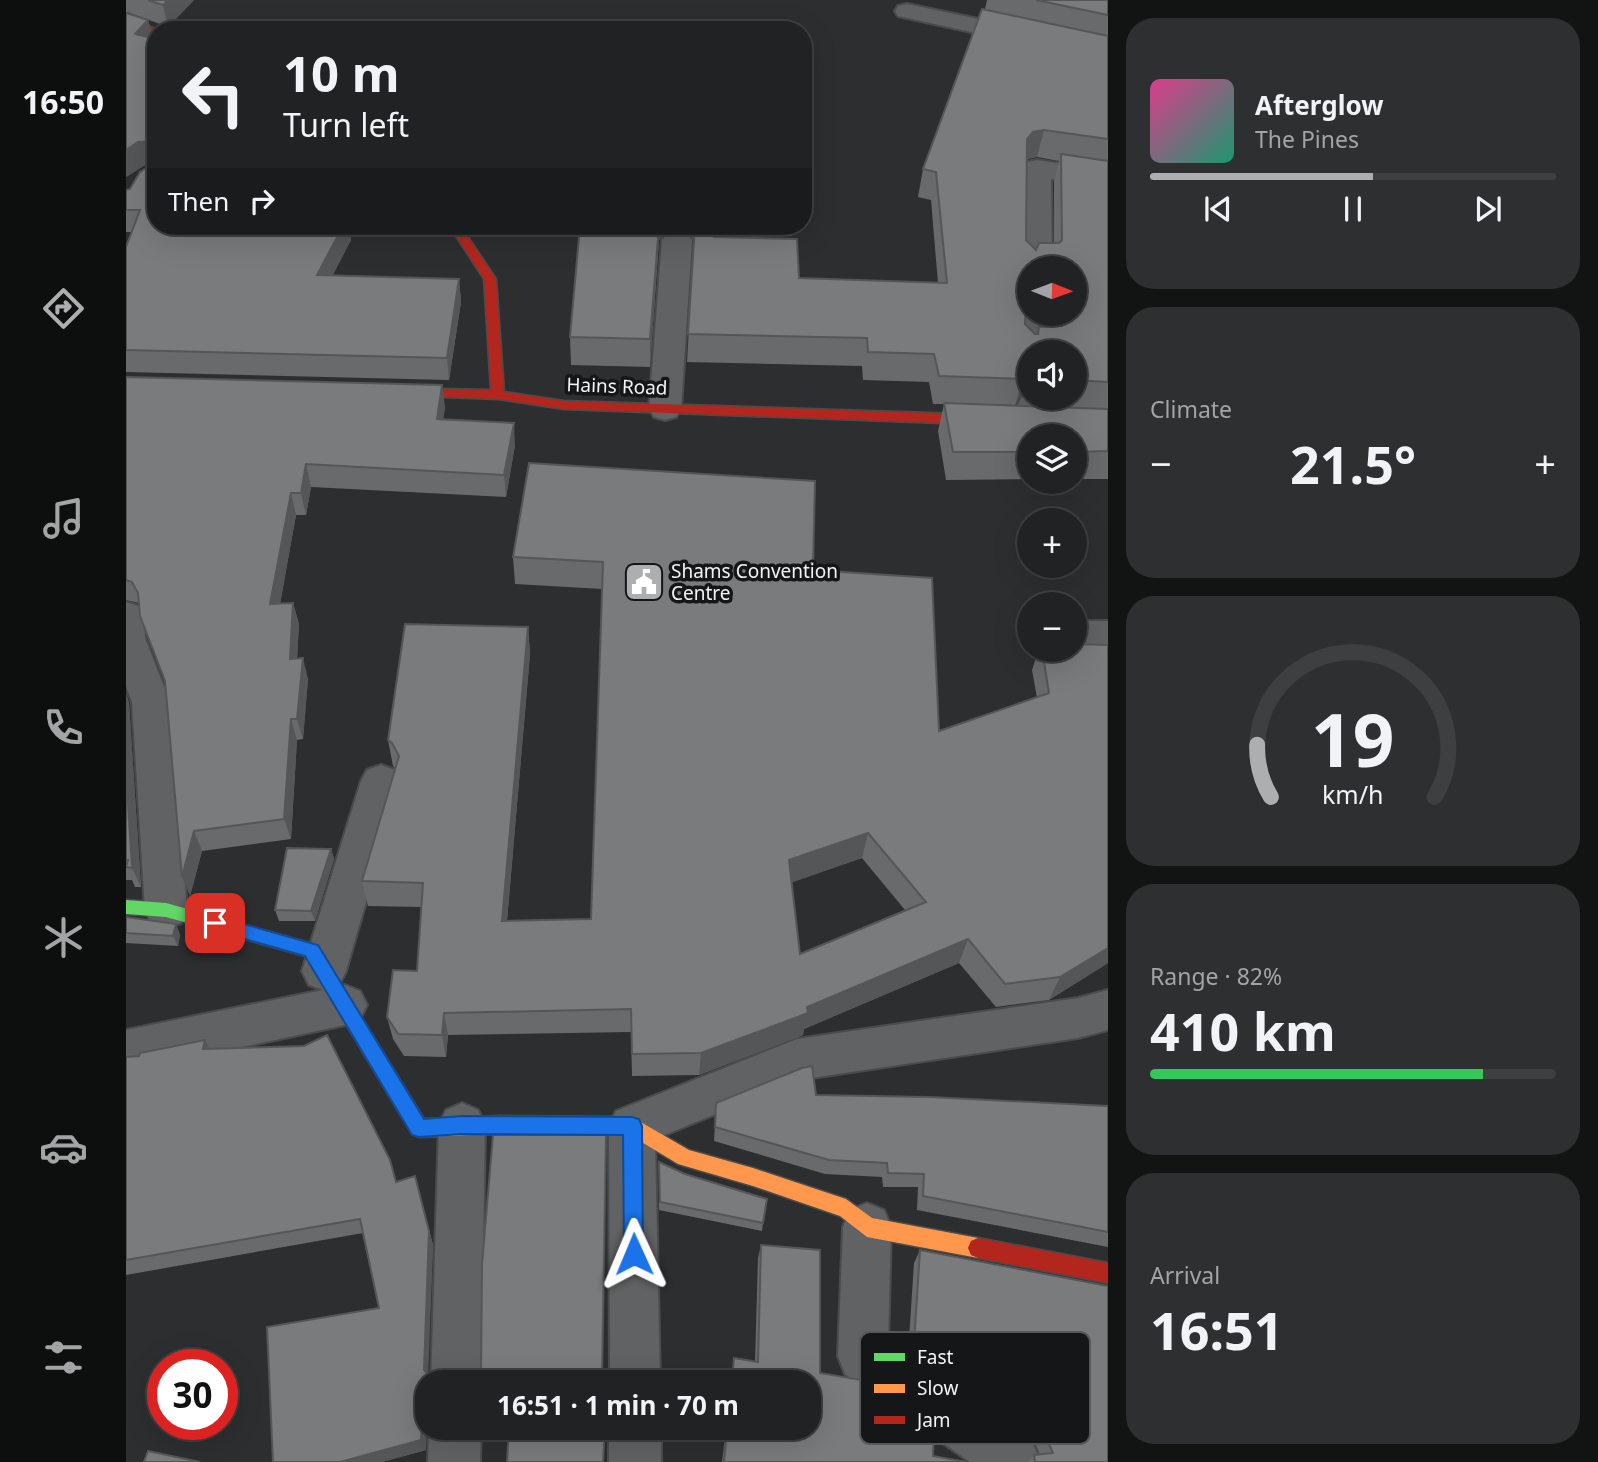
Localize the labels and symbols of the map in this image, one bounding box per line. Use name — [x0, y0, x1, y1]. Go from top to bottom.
north arrow — [1017, 256, 1087, 326]
street label: Hains Road — [566, 371, 668, 401]
place label: Shams Convention Centre — [671, 558, 838, 606]
public building icon: Shams Convention Centre — [623, 561, 665, 603]
pin — [185, 893, 245, 953]
position arrow — [597, 1217, 671, 1291]
legend — [860, 1332, 1090, 1444]
text: Fast — [917, 1344, 954, 1370]
speed limit sign: 30 — [147, 1349, 238, 1440]
text: Slow — [917, 1375, 958, 1401]
text: Jam — [915, 1407, 951, 1433]

